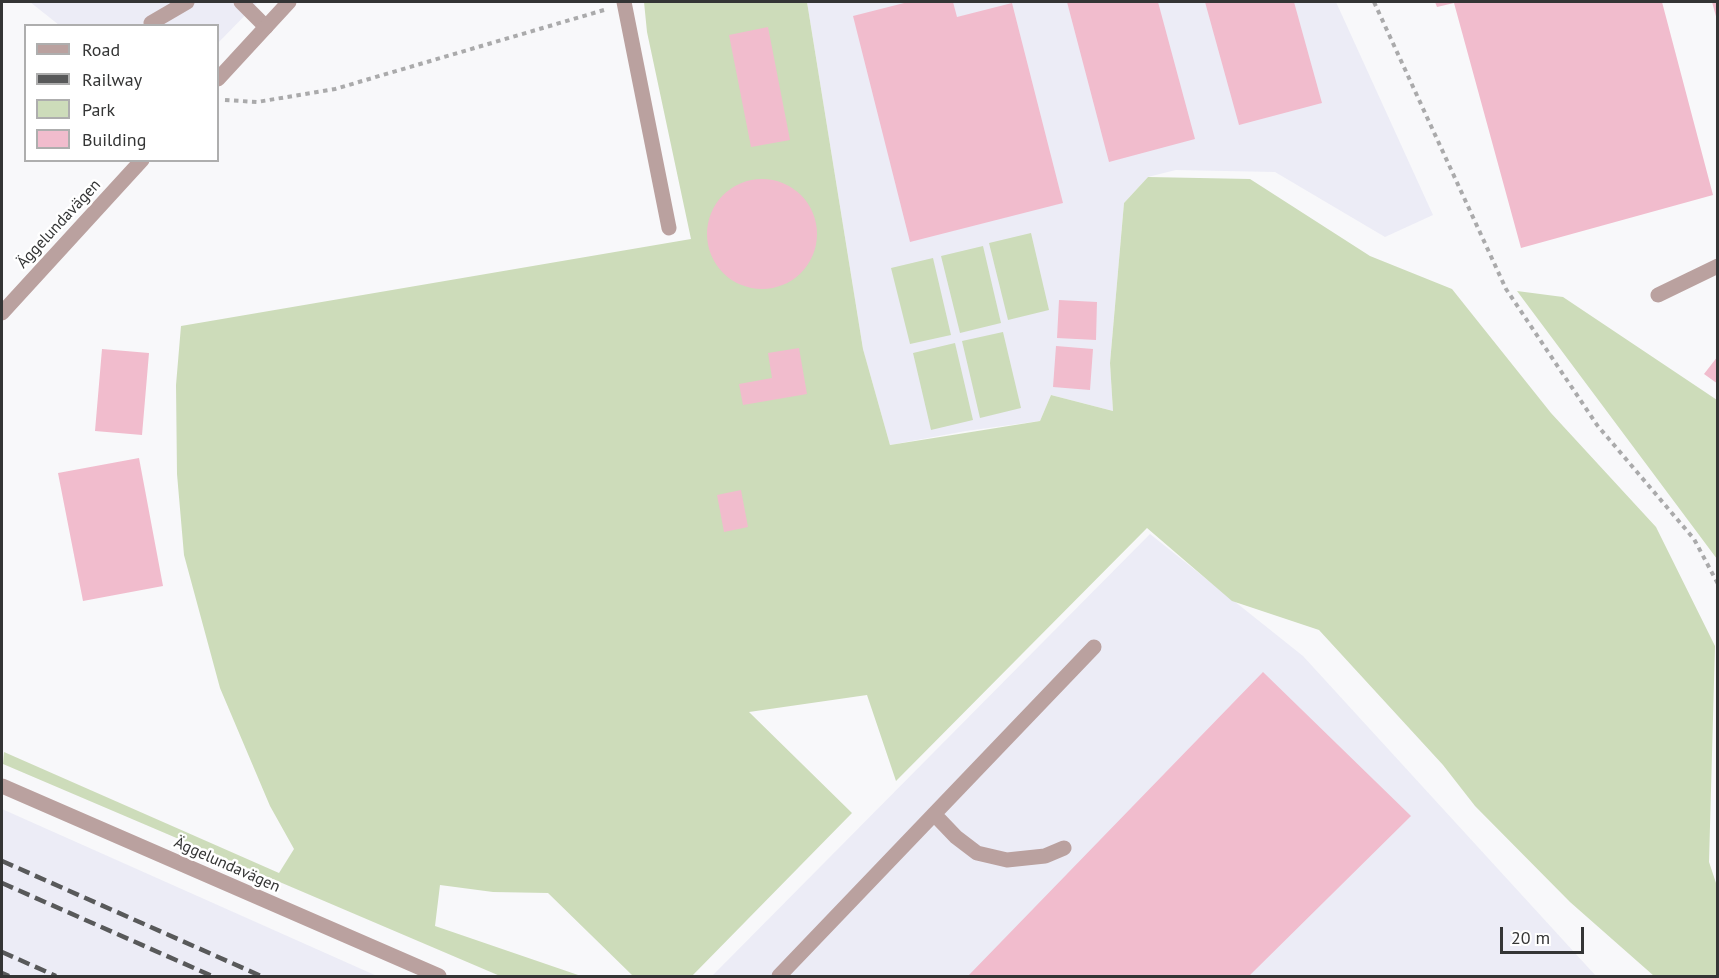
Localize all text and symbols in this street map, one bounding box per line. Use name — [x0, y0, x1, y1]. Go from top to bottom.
legend — [24, 24, 219, 162]
text: Road — [82, 38, 120, 61]
text: Railway — [82, 68, 142, 91]
text: Park — [82, 98, 115, 121]
text: Building — [82, 128, 146, 151]
street label: Äggelundavägen — [13, 176, 105, 272]
street label: Äggelundavägen — [171, 833, 283, 897]
scale bar — [1503, 915, 1587, 953]
text: 20 m — [1511, 926, 1550, 949]

